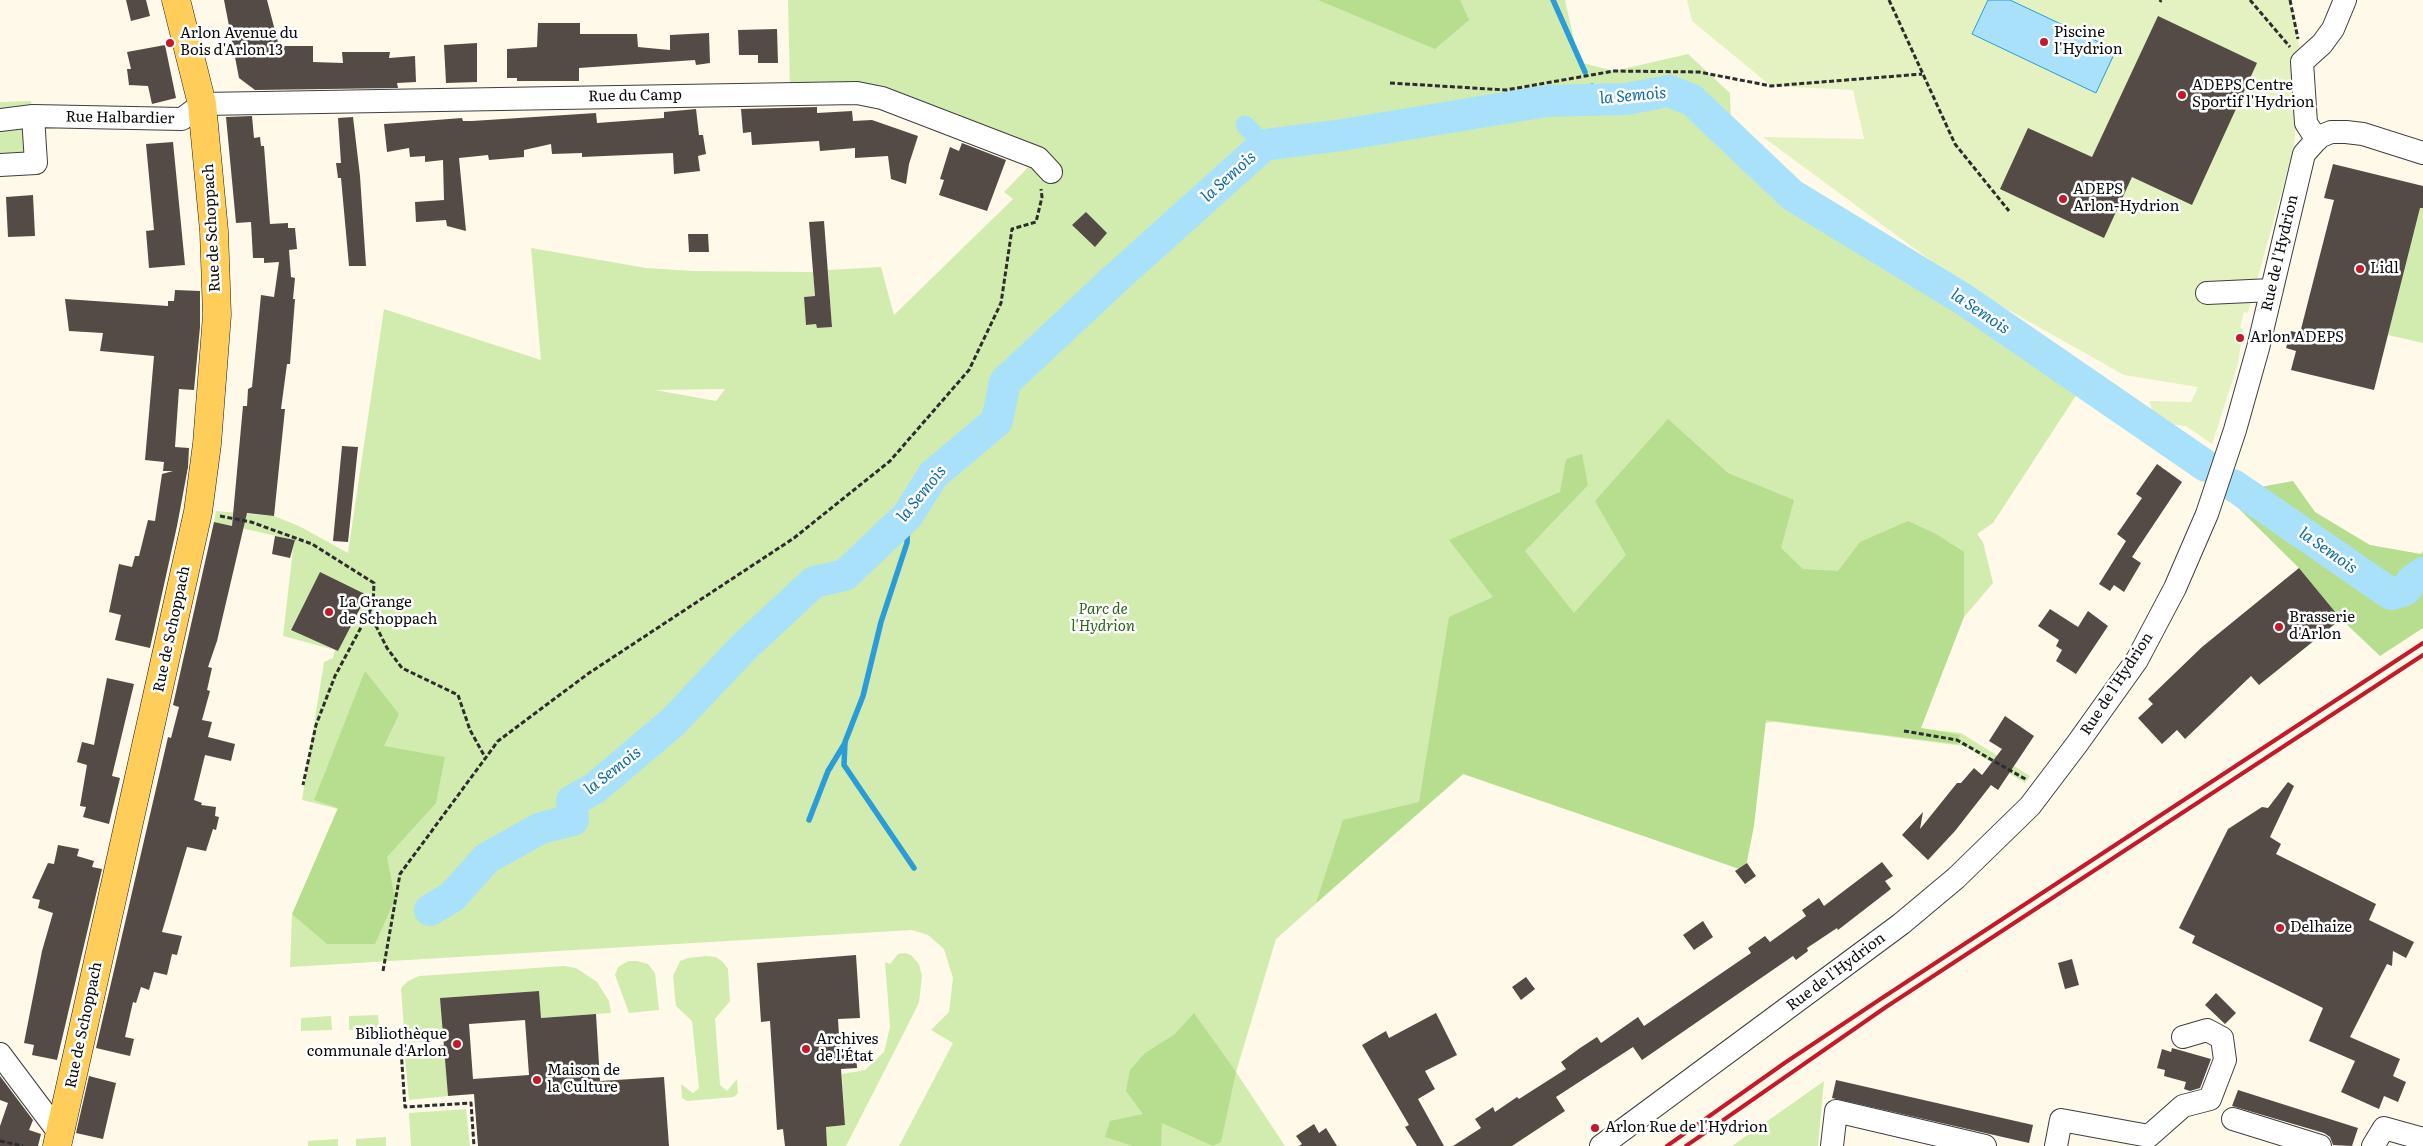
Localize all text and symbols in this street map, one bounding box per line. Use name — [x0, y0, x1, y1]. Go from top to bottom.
place label: Piscine l'Hydrion — [2054, 24, 2123, 59]
place label: Arlon Avenue du Bois d'Arlon 13 — [180, 25, 298, 60]
marker: Piscine l'Hydrion — [2038, 36, 2050, 48]
marker: Arlon Avenue du Bois d'Arlon 13 — [164, 37, 176, 49]
place label: ADEPS Centre Sportif l'Hydrion — [2192, 77, 2314, 112]
water label: la Semois — [1599, 84, 1667, 108]
street label: Rue du Camp — [588, 86, 682, 106]
marker: ADEPS Centre Sportif l'Hydrion — [2176, 89, 2188, 101]
street label: Rue Halbardier — [65, 108, 175, 128]
water label: la Semois — [1198, 148, 1260, 206]
street label: Rue de Schoppach — [200, 163, 224, 293]
place label: ADEPS Arlon-Hydrion — [2073, 181, 2179, 216]
marker: ADEPS Arlon-Hydrion — [2057, 193, 2069, 205]
street label: Rue de l'Hydrion — [2258, 193, 2302, 313]
place label: Lidl — [2370, 260, 2399, 278]
marker: Lidl — [2354, 263, 2366, 275]
water label: la Semois — [1947, 285, 2013, 339]
place label: Arlon ADEPS — [2250, 329, 2344, 347]
marker: Arlon ADEPS — [2234, 332, 2246, 344]
water label: la Semois — [894, 462, 950, 526]
water label: la Semois — [2295, 524, 2361, 578]
street label: Rue de Schoppach — [150, 564, 194, 694]
place label: La Grange de Schoppach — [339, 594, 437, 629]
park label: Parc de l'Hydrion — [1071, 601, 1135, 636]
marker: La Grange de Schoppach — [323, 606, 335, 618]
place label: Brasserie d'Arlon — [2289, 609, 2355, 644]
marker: Brasserie d'Arlon — [2273, 621, 2285, 633]
street label: Rue de l'Hydrion — [2077, 629, 2157, 739]
water label: la Semois — [581, 743, 645, 799]
place label: Delhaize — [2290, 919, 2352, 937]
marker: Delhaize — [2274, 922, 2286, 934]
street label: Rue de l'Hydrion — [1783, 929, 1889, 1015]
street label: Rue de Schoppach — [62, 960, 106, 1090]
place label: Bibliothèque communale d'Arlon — [307, 1026, 447, 1061]
place label: Archives de l'État — [816, 1031, 878, 1066]
marker: Bibliothèque communale d'Arlon — [451, 1038, 463, 1050]
marker: Archives de l'État — [800, 1043, 812, 1055]
place label: Maison de la Culture — [547, 1062, 620, 1097]
marker: Maison de la Culture — [531, 1074, 543, 1086]
place label: Arlon Rue de l'Hydrion — [1605, 1119, 1768, 1137]
marker: Arlon Rue de l'Hydrion — [1589, 1122, 1601, 1134]

